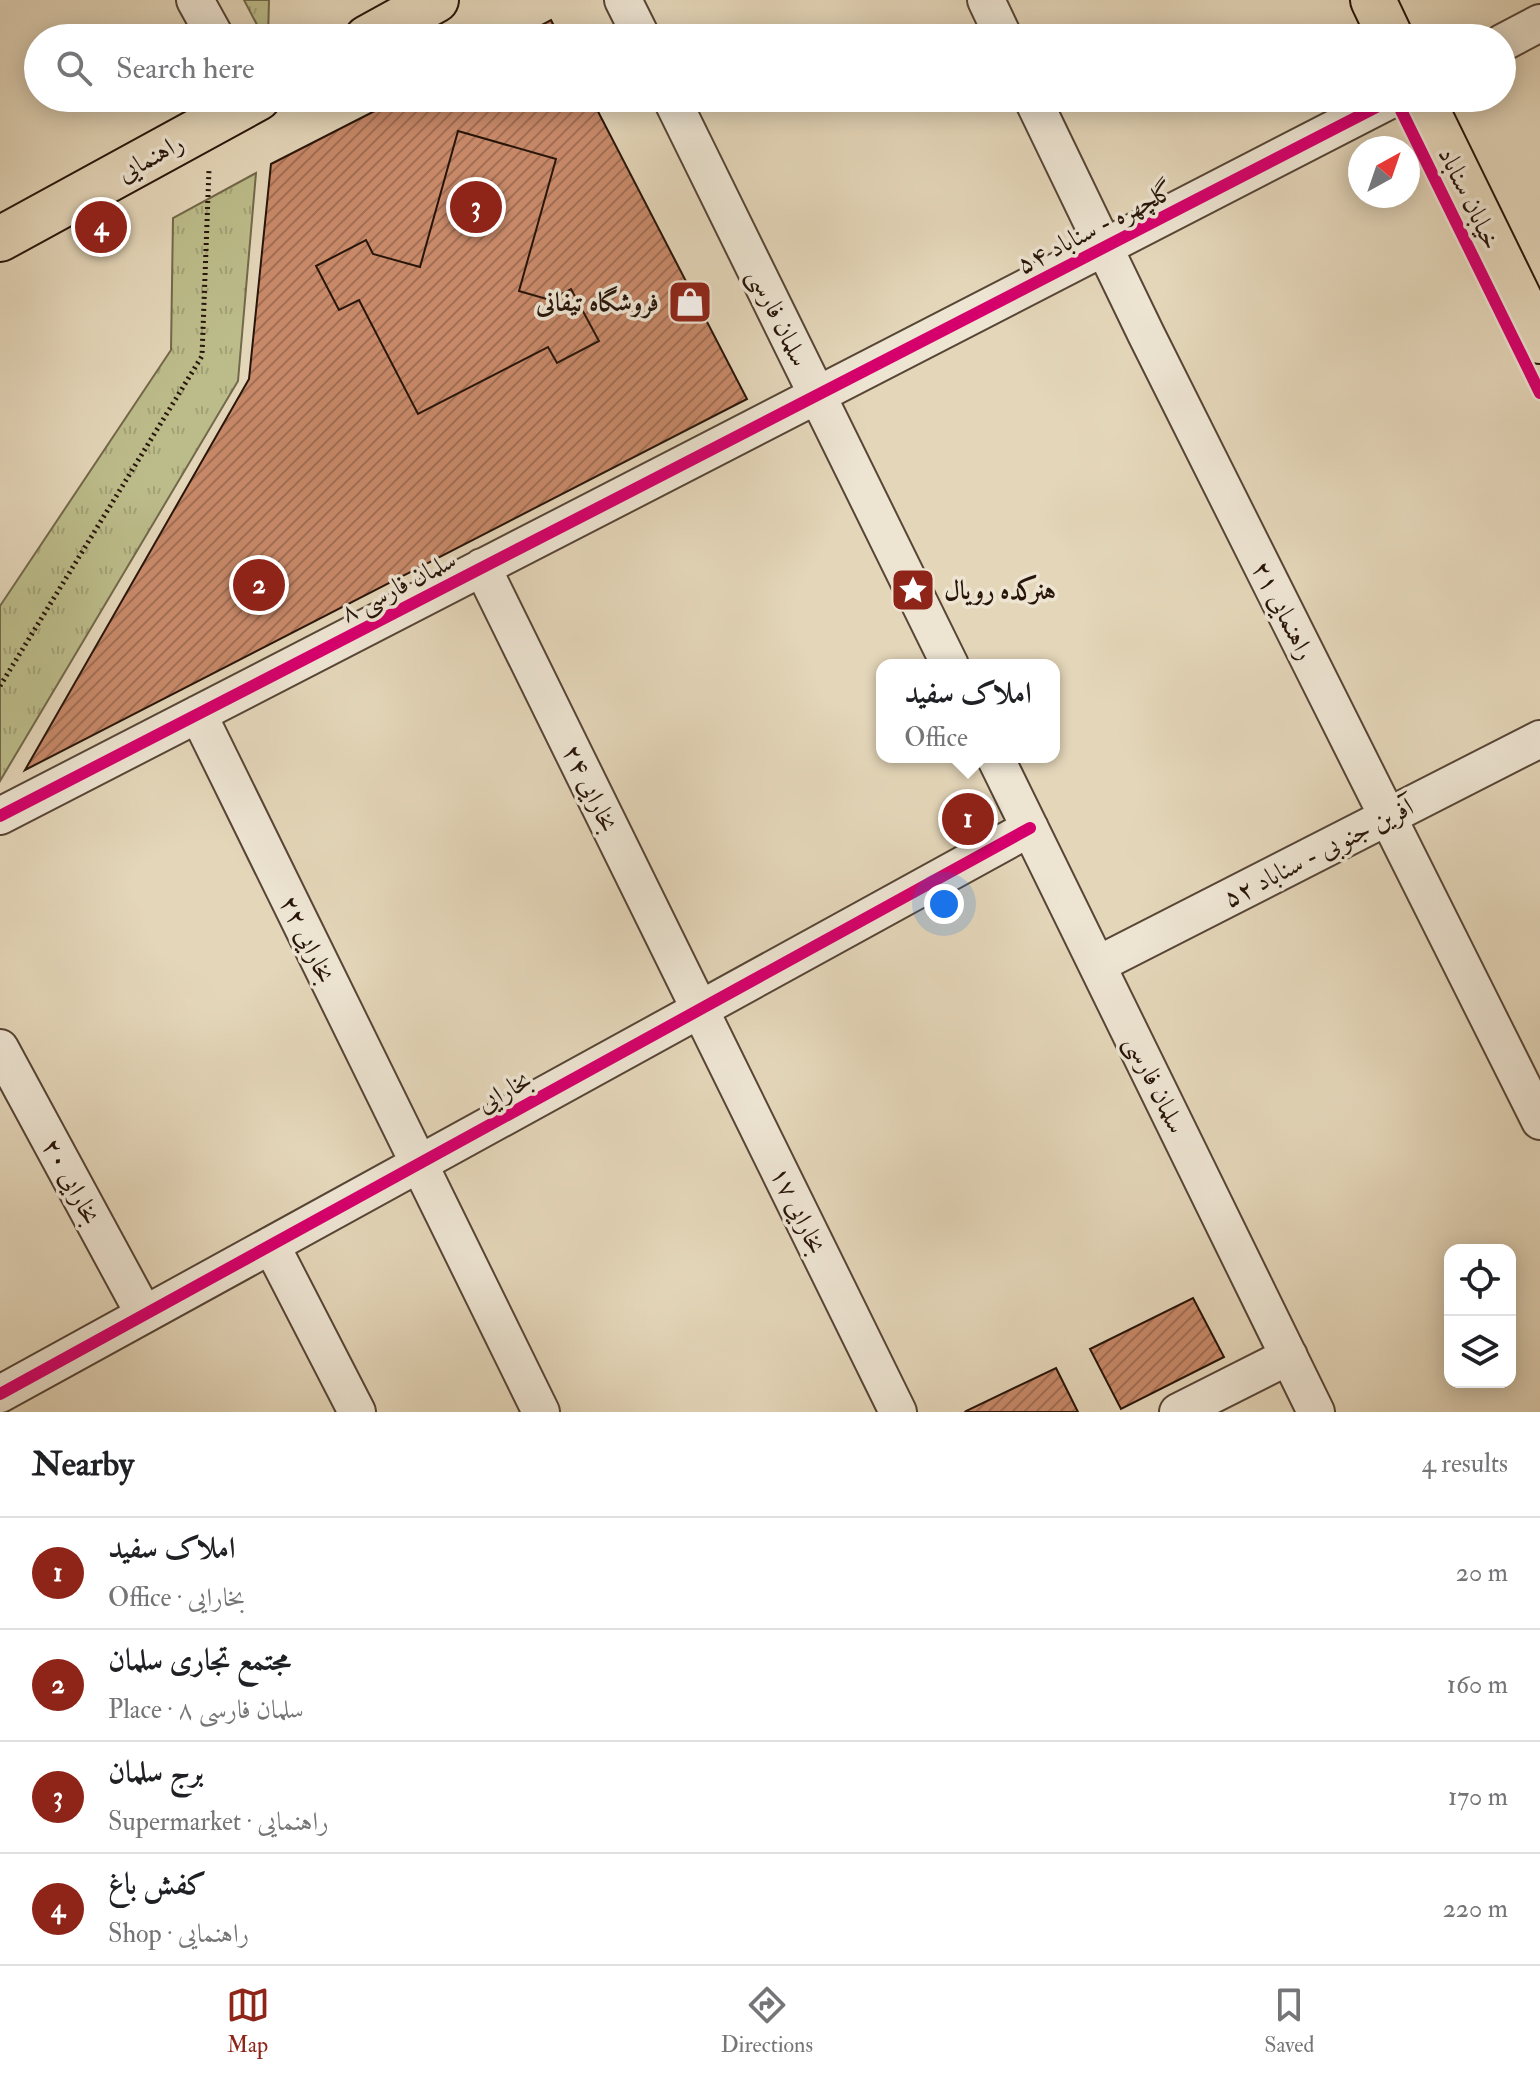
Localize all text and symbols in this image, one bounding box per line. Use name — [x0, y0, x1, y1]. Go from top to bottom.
search box — [24, 24, 1516, 112]
icon: search — [52, 46, 96, 90]
text: Search here — [116, 50, 255, 87]
street label: راهنمایی — [112, 127, 189, 189]
north arrow — [1348, 136, 1420, 208]
street label: خیابان سناباد — [1431, 142, 1508, 255]
street label: گلچهره - سناباد ۵۴ — [1011, 175, 1179, 281]
pin: 3 — [450, 177, 502, 237]
pin: 4 — [75, 197, 127, 257]
street label: سلمان فارسی — [739, 263, 816, 373]
shop icon: فروشگاه تیفانی — [666, 278, 714, 326]
place label: فروشگاه تیفانی — [535, 285, 659, 319]
street label: سلمان فارسی ۸ — [335, 544, 463, 632]
pin: 2 — [233, 555, 285, 615]
street label: راهنمایی ۲۱ — [1245, 555, 1322, 665]
place icon: هنرکده رویال — [889, 566, 937, 614]
place label: هنرکده رویال — [944, 574, 1056, 607]
popup — [876, 659, 1060, 763]
text: املاک سفید — [904, 675, 1032, 712]
text: Office — [904, 722, 968, 754]
street label: بخارایی ۲۴ — [555, 739, 625, 838]
pin: 1 — [942, 789, 994, 849]
street label: آفرین جنوبی - سناباد ۵۲ — [1218, 790, 1422, 916]
your location — [924, 884, 964, 924]
street label: بخارایی ۲۲ — [272, 890, 342, 989]
street label: سلمان فارسی — [1116, 1030, 1193, 1140]
street label: بخارایی — [471, 1064, 537, 1120]
street label: بخارایی ۲۰ — [35, 1133, 107, 1230]
street label: بخارایی ۱۷ — [763, 1161, 833, 1260]
map controls — [1444, 1244, 1516, 1388]
button: locate — [1444, 1244, 1516, 1316]
button: layers — [1444, 1316, 1516, 1388]
text: Nearby — [32, 1443, 134, 1486]
text: 4 results — [1422, 1448, 1508, 1480]
text: املاک سفید — [108, 1530, 235, 1567]
text: 1 — [53, 1557, 63, 1589]
text: 20 m — [1456, 1557, 1508, 1589]
text: Office · بخارایی — [108, 1582, 245, 1614]
text: مجتمع تجاری سلمان — [108, 1642, 291, 1679]
text: 2 — [51, 1669, 65, 1701]
text: 160 m — [1447, 1669, 1508, 1701]
text: Place · سلمان فارسی ۸ — [108, 1694, 304, 1726]
text: برج سلمان — [108, 1754, 204, 1791]
text: 3 — [53, 1781, 63, 1813]
text: 170 m — [1448, 1781, 1508, 1813]
text: Supermarket · راهنمایی — [108, 1806, 329, 1838]
text: کفش باغ — [108, 1866, 207, 1903]
text: 4 — [51, 1893, 65, 1925]
text: 220 m — [1443, 1893, 1508, 1925]
text: Shop · راهنمایی — [108, 1918, 249, 1950]
tab: Map — [226, 1983, 270, 2059]
tab: Directions — [721, 1983, 813, 2059]
tab: Saved — [1264, 1983, 1314, 2059]

